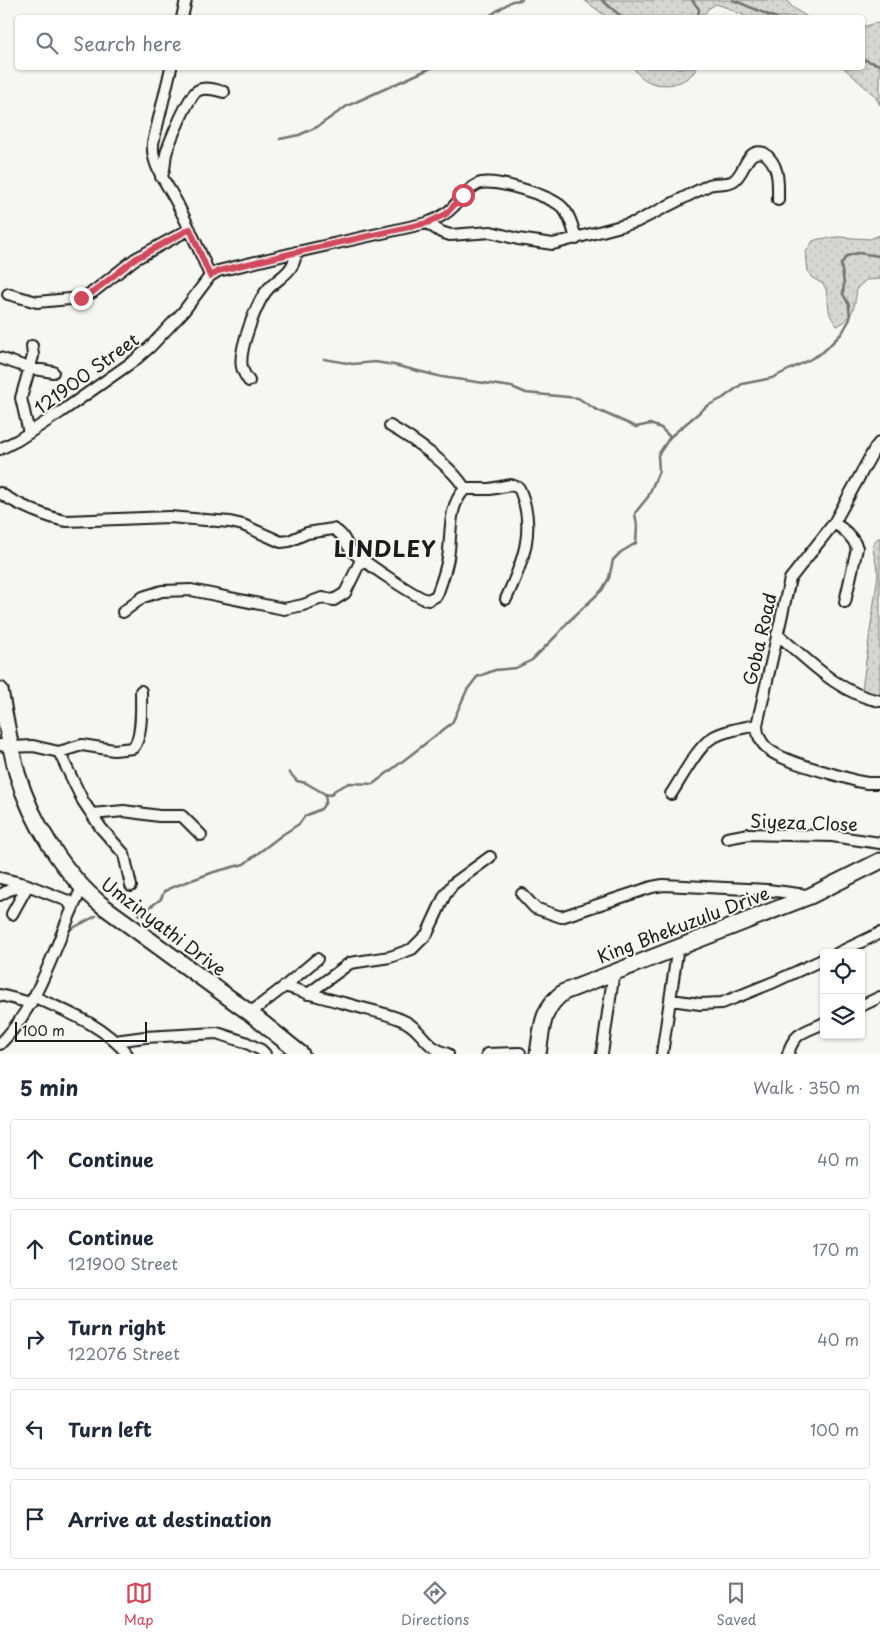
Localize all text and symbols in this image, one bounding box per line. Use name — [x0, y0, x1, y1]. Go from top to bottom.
search box — [15, 15, 865, 70]
icon: search — [33, 29, 61, 57]
text: Search here — [73, 29, 182, 57]
route start — [452, 184, 475, 207]
route end — [70, 287, 93, 310]
street label: 121900 Street — [28, 326, 144, 420]
district label: LINDLEY — [334, 531, 436, 564]
street label: Goba Road — [735, 590, 783, 688]
street label: Siyeza Close — [750, 807, 858, 837]
street label: Umzinyathi Drive — [96, 870, 232, 982]
street label: King Bhekuzulu Drive — [593, 879, 773, 969]
map controls — [820, 949, 865, 1039]
button: locate — [820, 949, 865, 994]
button: layers — [820, 994, 865, 1039]
scale bar — [15, 1019, 148, 1042]
text: 100 m — [22, 1020, 65, 1041]
text: 5 min — [20, 1071, 78, 1103]
text: Walk · 350 m — [753, 1075, 860, 1099]
icon: ahead — [21, 1145, 49, 1173]
text: Continue — [68, 1145, 154, 1173]
text: 40 m — [817, 1147, 859, 1171]
text: Continue — [68, 1223, 154, 1251]
icon: ahead — [21, 1235, 49, 1263]
text: 170 m — [813, 1237, 859, 1261]
text: 121900 Street — [68, 1251, 178, 1275]
text: Turn right — [68, 1313, 166, 1341]
icon: right — [21, 1325, 49, 1353]
text: 40 m — [817, 1327, 859, 1351]
text: 122076 Street — [68, 1341, 180, 1365]
icon: left — [21, 1415, 49, 1443]
text: Turn left — [68, 1415, 152, 1443]
text: 100 m — [810, 1417, 859, 1441]
icon: arrive — [21, 1505, 49, 1533]
text: Arrive at destination — [68, 1505, 272, 1533]
tab: Map — [124, 1579, 154, 1630]
tab: Directions — [401, 1579, 469, 1630]
tab: Saved — [717, 1579, 756, 1630]

